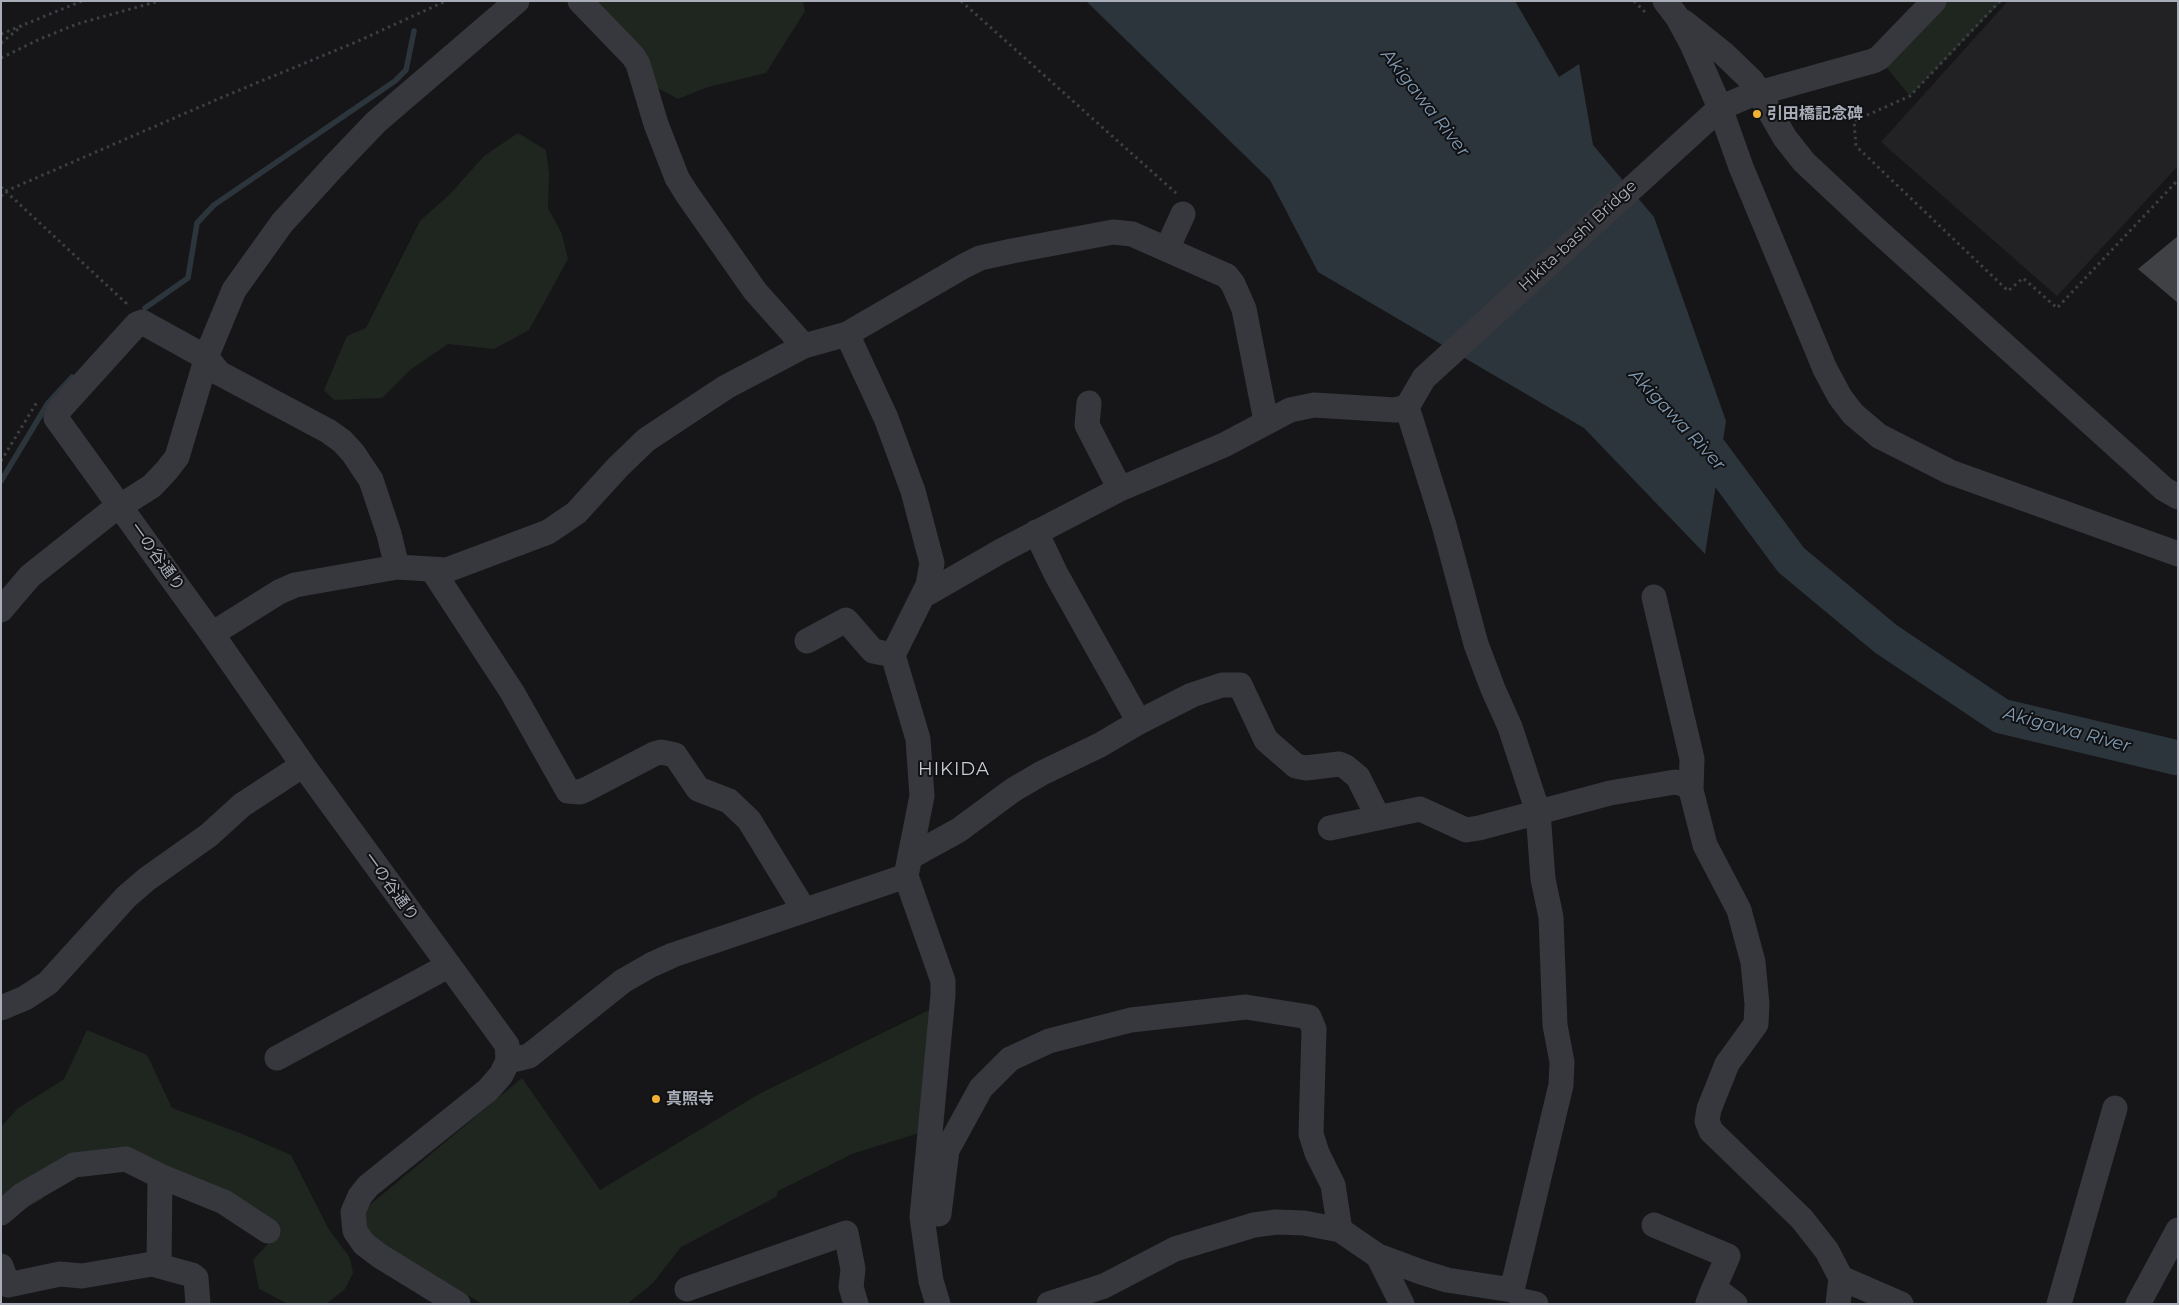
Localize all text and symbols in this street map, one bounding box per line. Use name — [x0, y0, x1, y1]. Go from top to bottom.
water label: Akigawa River — [1376, 45, 1474, 161]
place label: 引田橋記念碑 — [1767, 104, 1863, 124]
marker: 引田橋記念碑 — [1751, 108, 1763, 120]
street label: Hikita-bashi Bridge — [1515, 176, 1641, 296]
water label: Akigawa River — [1624, 365, 1730, 475]
street label: 一の谷通り — [126, 519, 188, 595]
water label: Akigawa River — [2001, 703, 2133, 757]
district label: HIKIDA — [917, 759, 991, 781]
street label: 一の谷通り — [360, 849, 422, 925]
place label: 真照寺 — [666, 1089, 714, 1109]
marker: 真照寺 — [650, 1093, 662, 1105]

